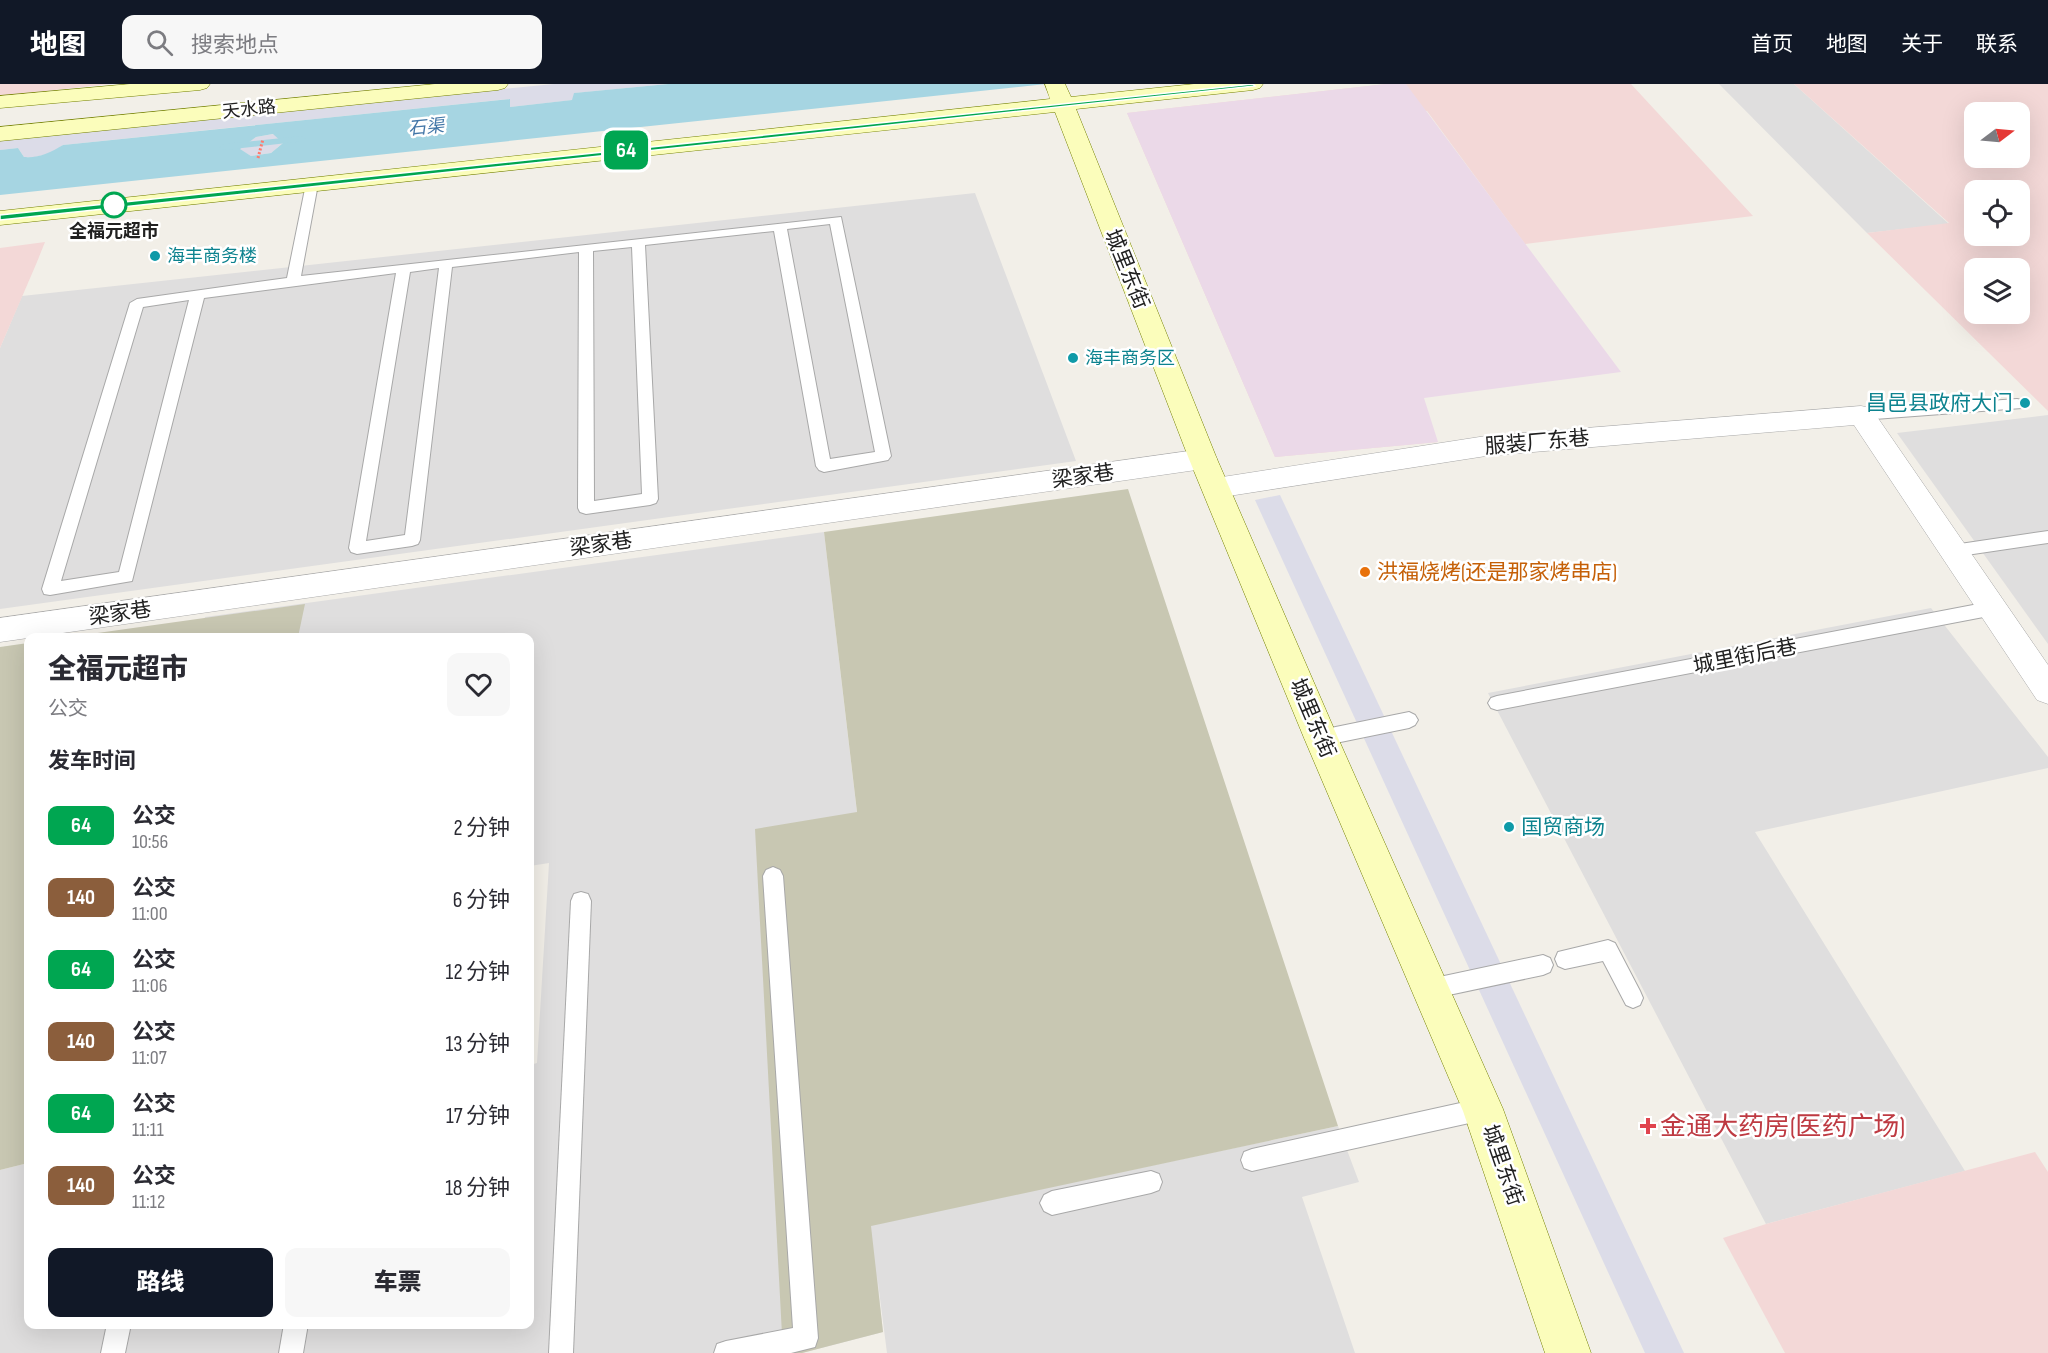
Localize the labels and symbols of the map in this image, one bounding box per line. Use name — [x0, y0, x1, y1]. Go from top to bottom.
street label: 天水路 — [221, 96, 277, 123]
north arrow — [1964, 102, 2030, 168]
water label: 石渠 — [407, 115, 448, 140]
line badge: 64 — [599, 130, 653, 170]
marker: 全福元超市 — [101, 192, 127, 218]
place label: 全福元超市 — [69, 221, 159, 242]
street label: 城里东街 — [1099, 226, 1154, 313]
place label: 海丰商务楼 — [167, 246, 257, 267]
marker: 海丰商务楼 — [148, 249, 162, 263]
place label: 海丰商务区 — [1085, 348, 1175, 369]
marker: 海丰商务区 — [1066, 351, 1080, 365]
place label: 昌邑县政府大门 — [1866, 391, 2013, 416]
marker: 昌邑县政府大门 — [2018, 396, 2032, 410]
street label: 服装厂东巷 — [1484, 425, 1590, 460]
street label: 梁家巷 — [1050, 460, 1116, 493]
street label: 梁家巷 — [568, 528, 634, 561]
place label: 洪福烧烤(还是那家烤串店) — [1377, 560, 1617, 585]
marker: 洪福烧烤(还是那家烤串店) — [1358, 565, 1372, 579]
street label: 梁家巷 — [87, 597, 153, 630]
street label: 城里街后巷 — [1691, 634, 1799, 679]
street label: 城里东街 — [1285, 675, 1340, 762]
place label: 国贸商场 — [1521, 815, 1605, 840]
marker: 国贸商场 — [1502, 820, 1516, 834]
place label: 金通大药房(医药广场) — [1660, 1112, 1905, 1143]
marker: 金通大药房(医药广场) — [1641, 1119, 1655, 1133]
street label: 城里东街 — [1477, 1121, 1528, 1209]

